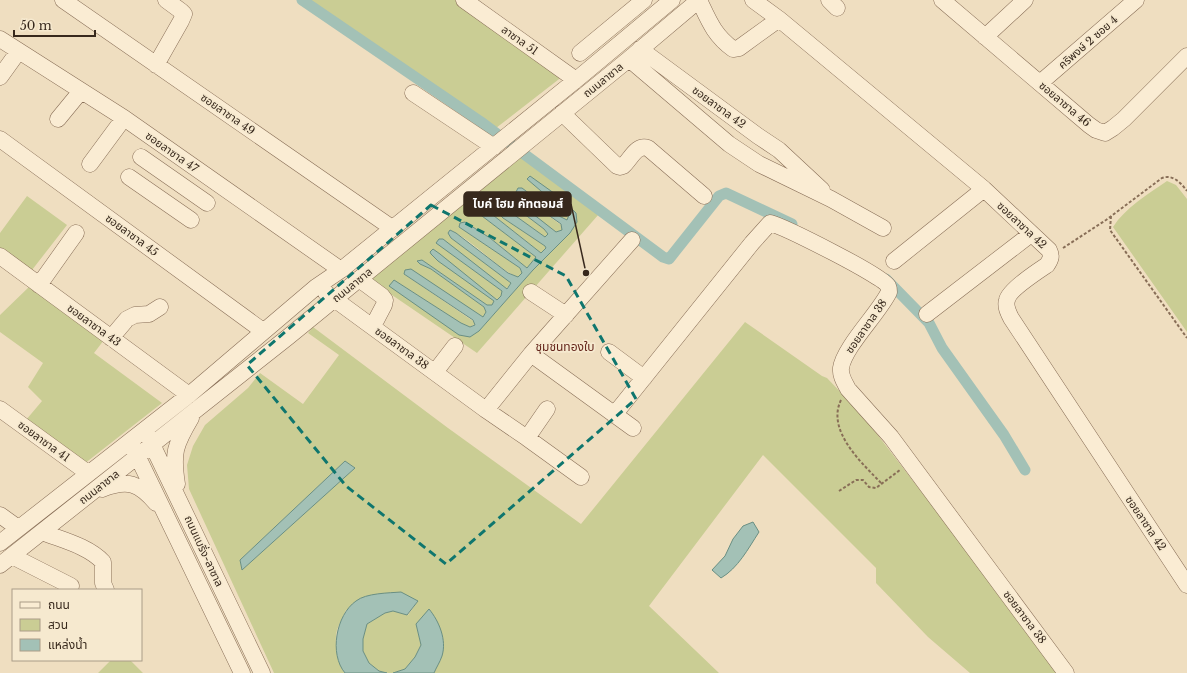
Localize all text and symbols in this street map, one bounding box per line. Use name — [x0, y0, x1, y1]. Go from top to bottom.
scale bar — [14, 12, 95, 38]
street label: คริพงษ์ 2 ซอย 4 — [1055, 12, 1121, 72]
text: 50 m — [20, 18, 52, 33]
street label: ลาซาล 51 — [499, 22, 541, 58]
street label: ถนนลาซาล — [580, 60, 626, 100]
street label: ซอยลาซาล 46 — [1036, 78, 1094, 130]
street label: ซอยลาซาล 42 — [689, 83, 749, 131]
street label: ซอยลาซาล 49 — [198, 90, 258, 138]
street label: ซอยลาซาล 47 — [143, 129, 202, 176]
callout: ไบค์ โฮม คัทตอมส์ — [464, 192, 571, 216]
text: ไบค์ โฮม คัทตอมส์ — [473, 196, 563, 211]
street label: ซอยลาซาล 42 — [994, 198, 1050, 252]
street label: ซอยลาซาล 45 — [103, 211, 161, 259]
street label: ถนนลาซาล — [329, 265, 375, 305]
street label: ซอยลาซาล 38 — [842, 296, 890, 356]
street label: ซอยลาซาล 43 — [64, 301, 124, 349]
street label: ซอยลาซาล 38 — [372, 324, 432, 372]
district label: ชุมชนทองใบ — [535, 339, 595, 354]
street label: ซอยลาซาล 41 — [15, 417, 73, 465]
street label: ถนนลาซาล — [76, 467, 122, 507]
street label: ซอยลาซาล 42 — [1123, 493, 1170, 553]
street label: ถนนแบริ่ง-ลาซาล — [181, 513, 227, 589]
street label: ซอยลาซาล 38 — [1000, 588, 1050, 646]
legend — [12, 589, 142, 661]
text: ถนน — [48, 597, 70, 612]
text: สวน — [48, 617, 68, 632]
text: แหล่งน้ำ — [48, 636, 87, 652]

